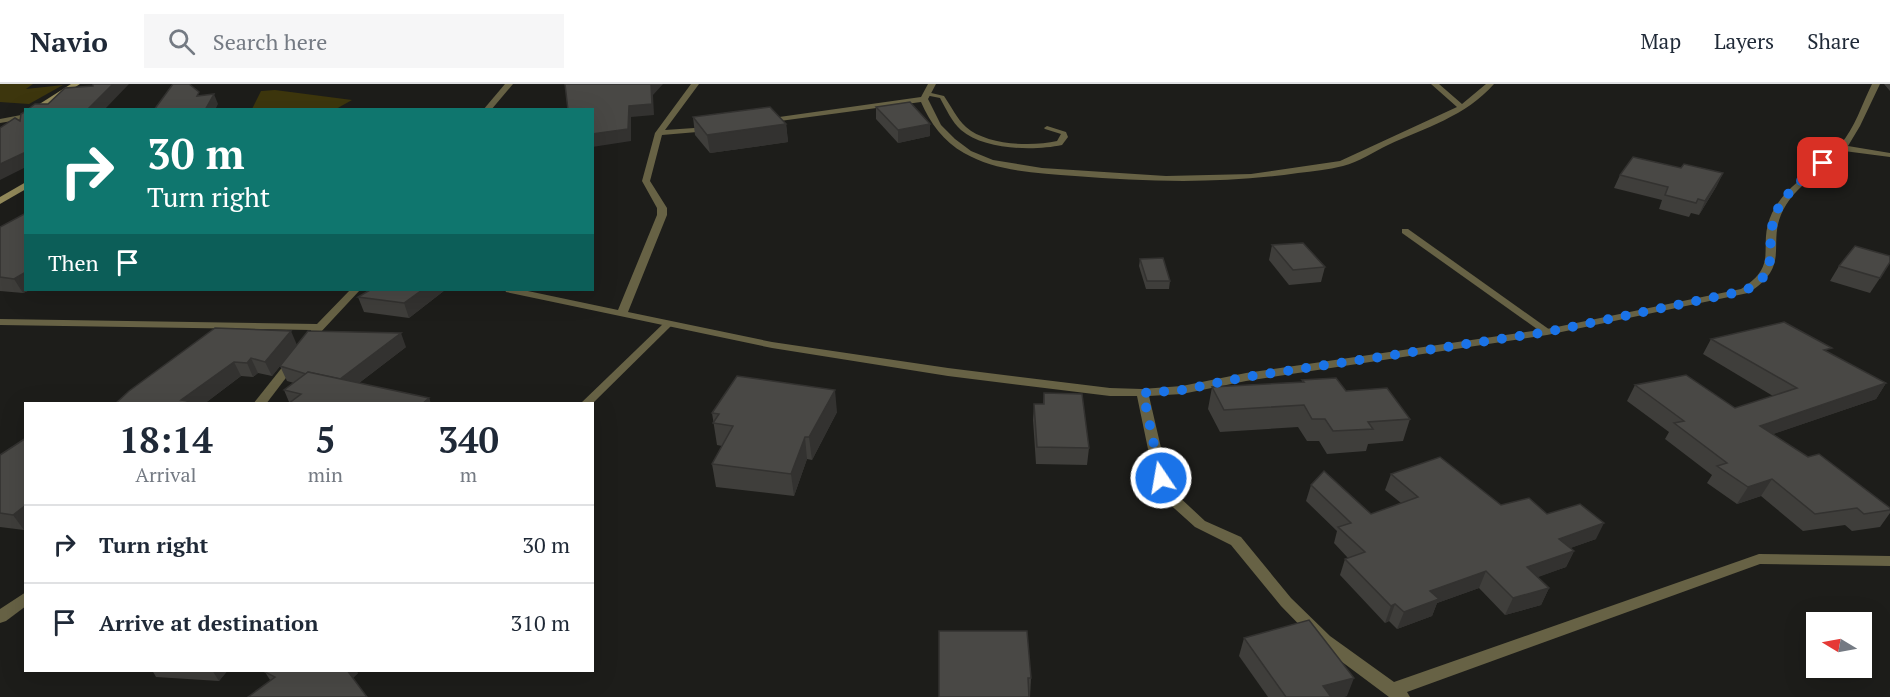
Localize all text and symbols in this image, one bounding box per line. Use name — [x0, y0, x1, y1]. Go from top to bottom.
search box — [144, 14, 564, 68]
text: Navio — [30, 23, 108, 60]
icon: search — [165, 25, 198, 58]
text: Search here — [213, 27, 327, 56]
text: Map — [1640, 27, 1681, 55]
text: Layers — [1714, 27, 1774, 55]
text: Share — [1807, 27, 1860, 55]
text: 30 m — [147, 125, 245, 181]
icon: right — [48, 132, 126, 210]
pin — [1797, 137, 1848, 188]
icon: arrive — [1806, 146, 1839, 179]
text: Turn right — [147, 179, 270, 215]
icon: arrive — [111, 246, 144, 279]
text: Then — [48, 248, 99, 277]
text: 18:14 — [119, 416, 213, 463]
text: 5 — [315, 416, 336, 463]
text: 340 — [438, 416, 499, 463]
position arrow — [1129, 446, 1193, 510]
text: Arrival — [135, 461, 197, 488]
text: min — [308, 461, 343, 488]
text: m — [460, 461, 477, 488]
icon: right — [48, 528, 81, 561]
text: Turn right — [99, 530, 208, 559]
text: 30 m — [522, 530, 570, 559]
icon: arrive — [48, 606, 81, 639]
text: Arrive at destination — [99, 608, 318, 637]
text: 310 m — [510, 608, 570, 637]
north arrow — [1806, 612, 1872, 678]
map controls — [1806, 612, 1872, 678]

